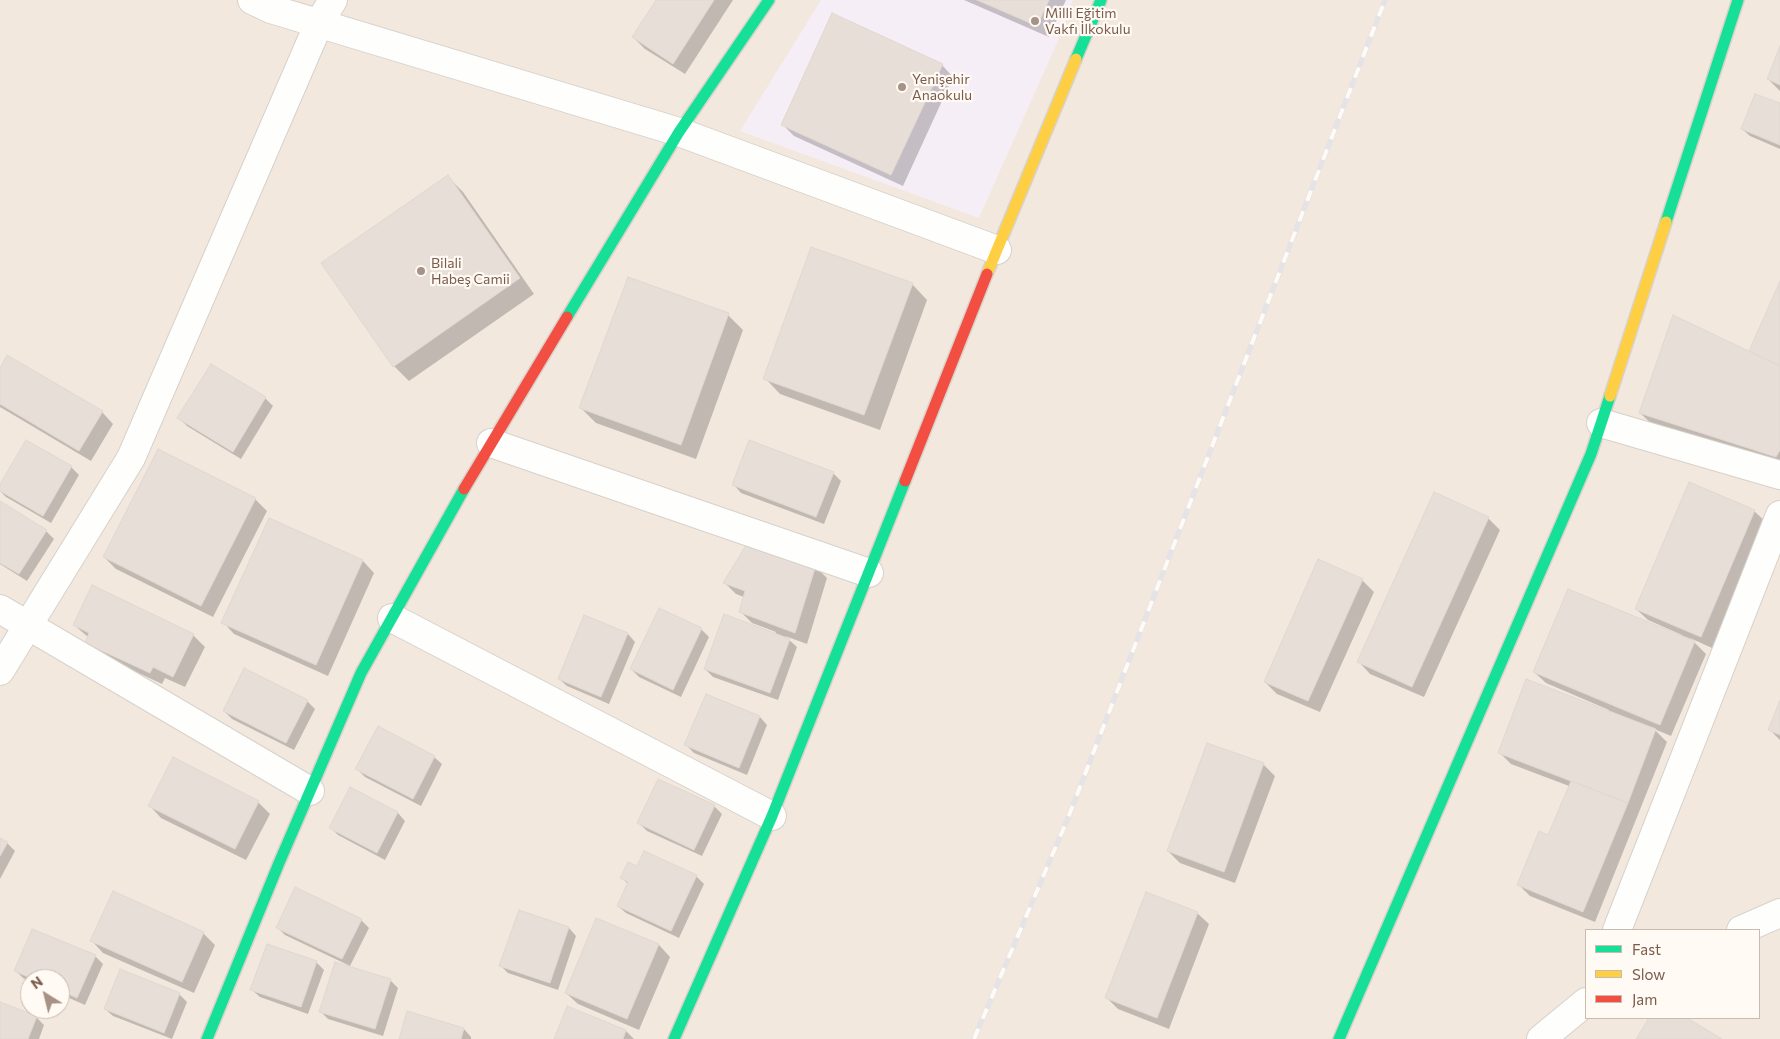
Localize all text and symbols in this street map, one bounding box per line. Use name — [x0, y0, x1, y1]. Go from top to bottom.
place label: Milli Eğitim Vakfı İlkokulu — [1045, 5, 1130, 38]
marker: Milli Eğitim Vakfı İlkokulu — [1029, 15, 1041, 27]
place label: Yenişehir Anaokulu — [912, 71, 972, 104]
marker: Yenişehir Anaokulu — [896, 81, 908, 93]
place label: Bilali Habeş Camii — [431, 255, 510, 288]
marker: Bilali Habeş Camii — [415, 265, 427, 277]
legend — [1585, 929, 1760, 1019]
text: Fast — [1632, 940, 1661, 958]
text: Slow — [1632, 965, 1665, 983]
north arrow — [20, 969, 70, 1019]
text: N — [27, 972, 46, 992]
text: Jam — [1632, 990, 1657, 1008]

